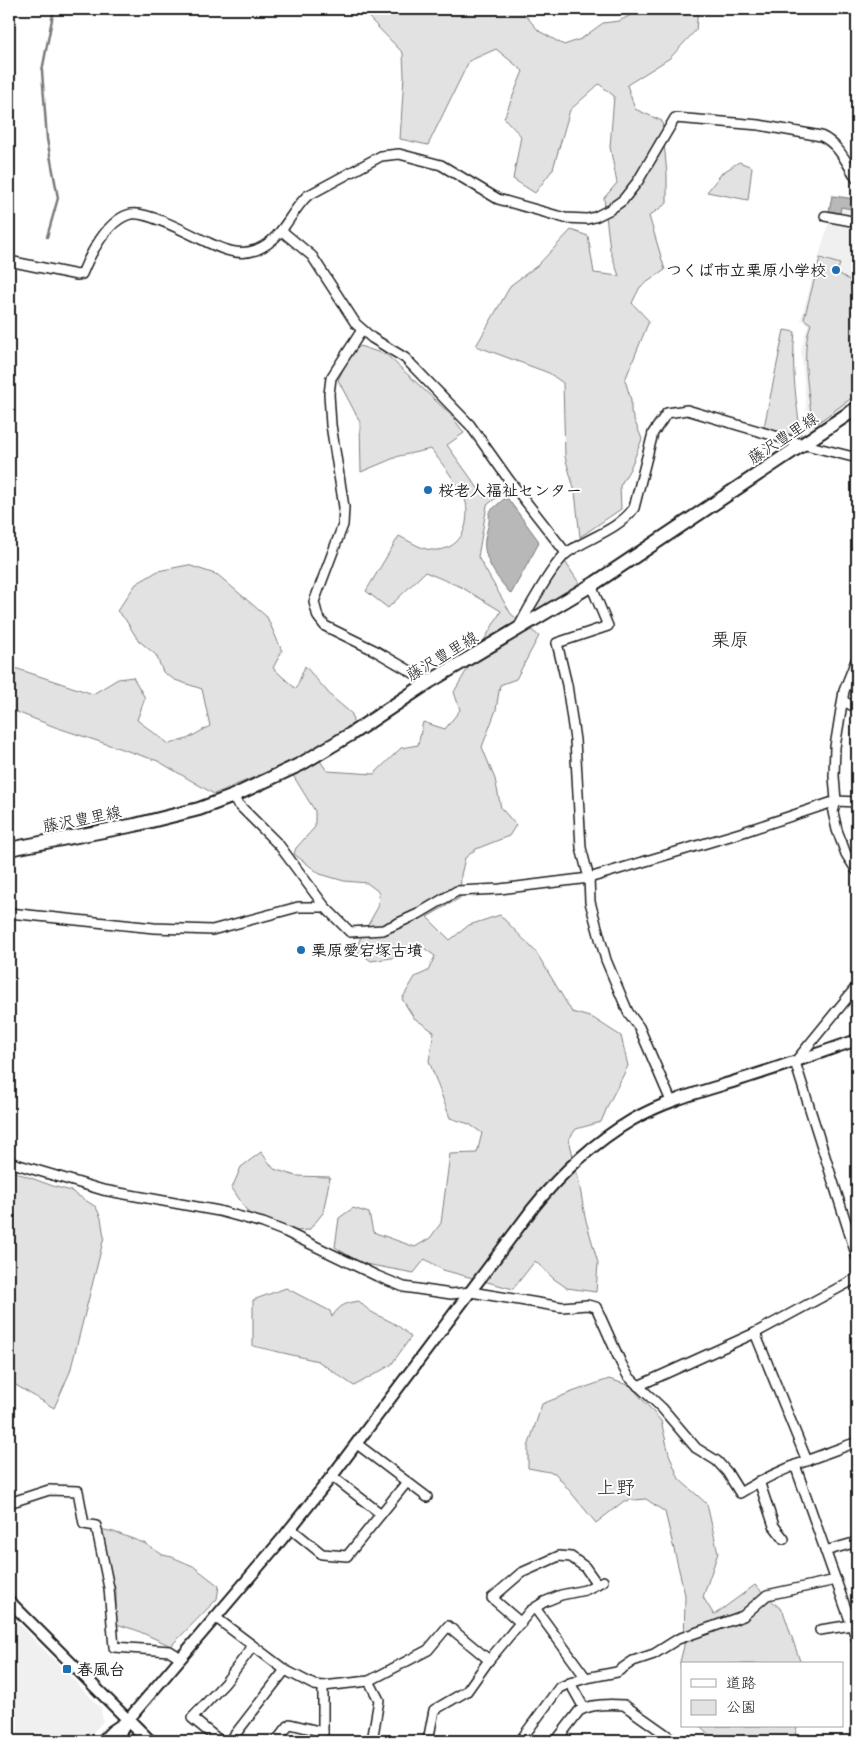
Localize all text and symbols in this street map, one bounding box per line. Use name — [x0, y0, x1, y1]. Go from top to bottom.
place label: つくば市立栗原小学校 — [666, 261, 826, 280]
marker: つくば市立栗原小学校 — [830, 264, 842, 276]
street label: 藤沢豊里線 — [744, 408, 822, 468]
place label: 桜老人福祉センター — [438, 481, 582, 500]
marker: 桜老人福祉センター — [422, 484, 434, 496]
street label: 藤沢豊里線 — [403, 627, 481, 685]
district label: 栗原 — [711, 628, 749, 651]
street label: 藤沢豊里線 — [41, 802, 123, 836]
place label: 栗原愛宕塚古墳 — [311, 941, 423, 960]
marker: 栗原愛宕塚古墳 — [295, 944, 307, 956]
district label: 上野 — [597, 1476, 635, 1499]
place label: 春風台 — [77, 1660, 125, 1679]
legend — [681, 1662, 844, 1728]
marker: 春風台 — [61, 1663, 73, 1675]
text: 道路 — [726, 1674, 756, 1692]
text: 公園 — [726, 1698, 756, 1716]

